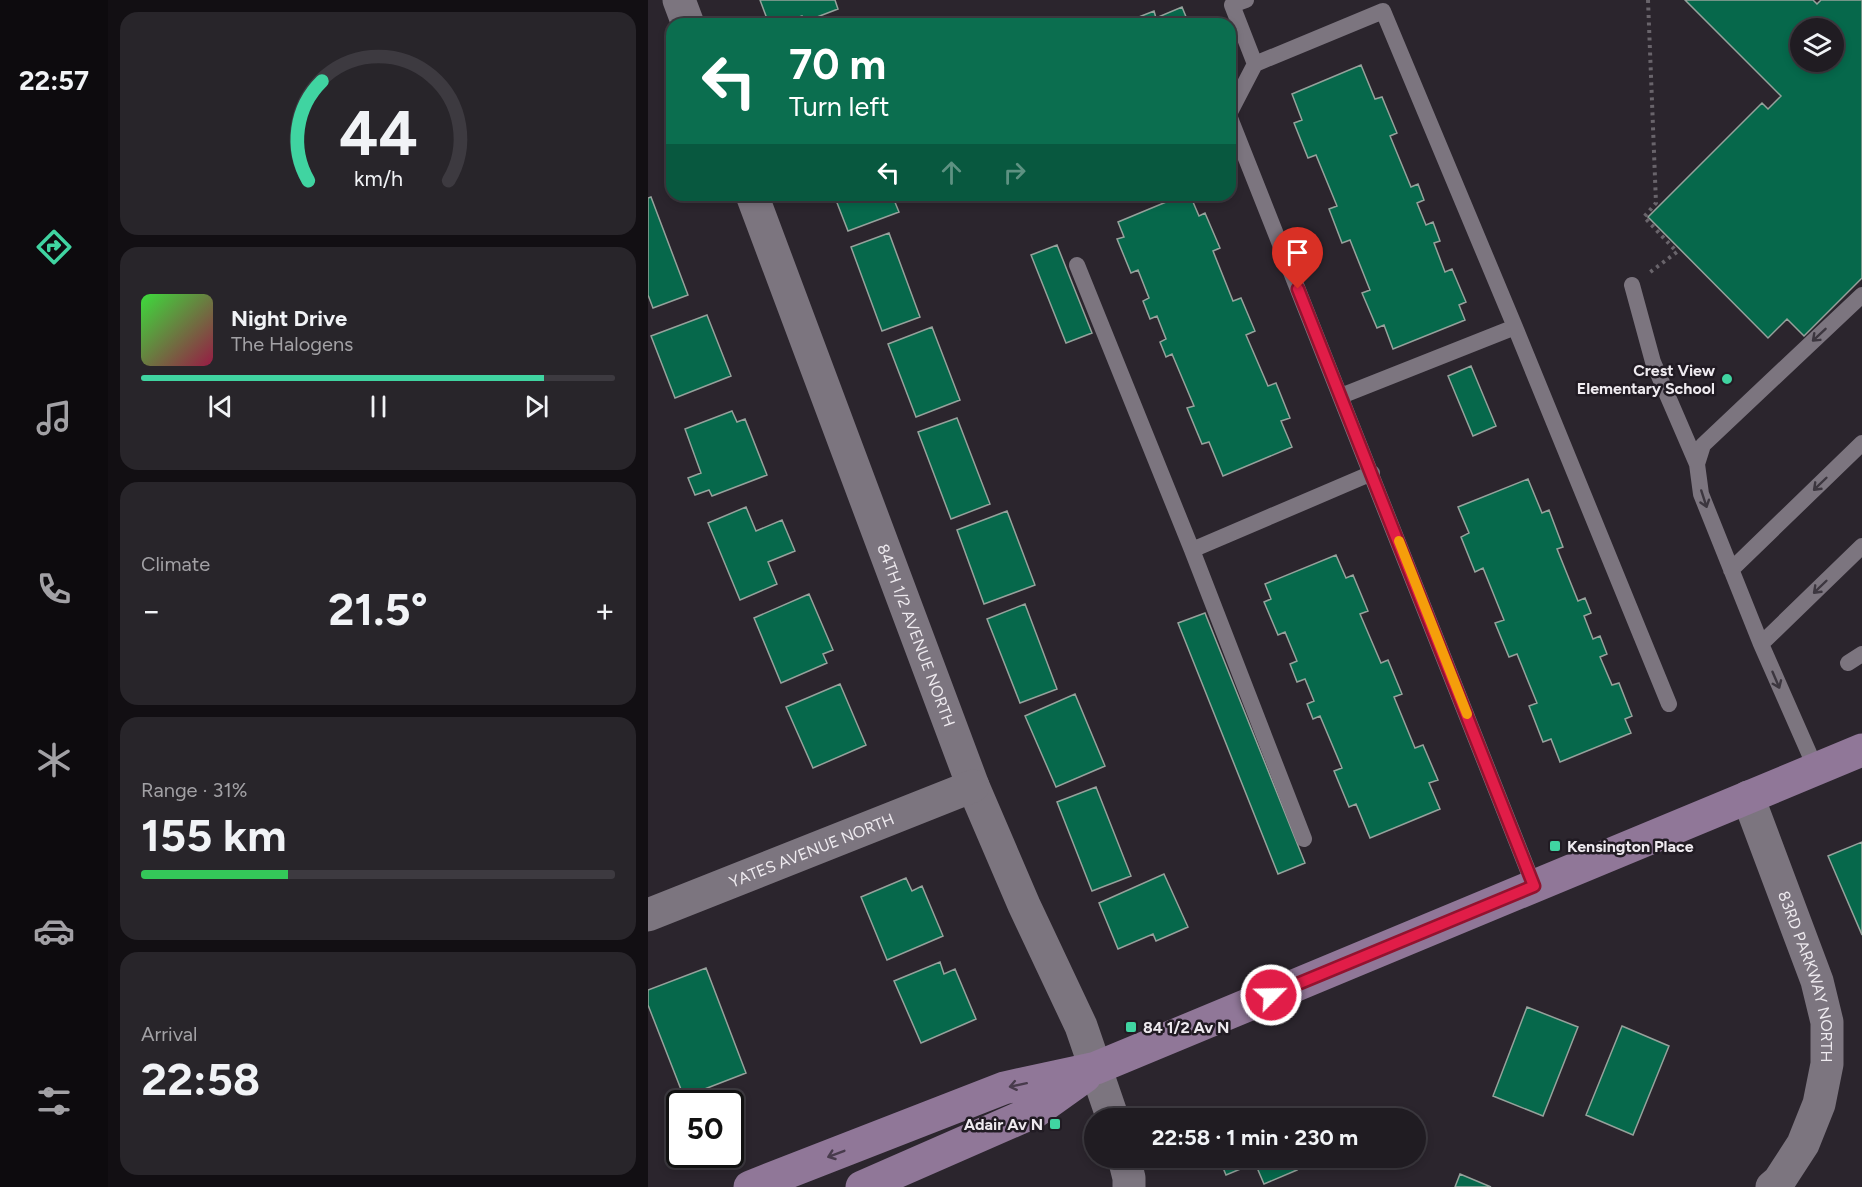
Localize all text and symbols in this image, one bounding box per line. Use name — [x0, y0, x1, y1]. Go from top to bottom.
map controls — [1790, 18, 1844, 72]
button: layers — [1790, 18, 1844, 72]
text: 70 m — [789, 39, 886, 90]
icon: left — [690, 42, 768, 120]
text: 22:57 — [19, 64, 89, 97]
text: Turn left — [789, 90, 889, 123]
text: 44 — [338, 96, 417, 171]
icon: left — [872, 156, 905, 189]
icon: ahead — [935, 156, 968, 189]
icon: right — [998, 156, 1031, 189]
text: km/h — [354, 166, 402, 191]
icon: directions — [33, 226, 75, 268]
pin — [1272, 227, 1323, 289]
icon: arrive — [1281, 236, 1314, 269]
text: Night Drive — [231, 305, 347, 332]
one-way arrow — [1812, 328, 1827, 342]
text: The Halogens — [231, 332, 353, 356]
place label: Crest View Elementary School — [1577, 361, 1716, 398]
marker: Crest View Elementary School — [1720, 372, 1734, 386]
icon: previous — [204, 390, 237, 423]
icon: pause — [362, 390, 395, 423]
icon: next — [520, 390, 553, 423]
icon: music — [33, 397, 75, 439]
one-way arrow — [1813, 476, 1828, 491]
one-way arrow — [1699, 489, 1710, 508]
street label: 84TH 1/2 AVENUE NORTH — [873, 541, 959, 730]
text: Climate — [141, 552, 210, 576]
icon: phone — [33, 568, 75, 610]
one-way arrow — [1813, 579, 1828, 593]
text: 21.5° — [328, 582, 428, 636]
text: − — [141, 591, 162, 630]
text: + — [594, 591, 615, 630]
one-way arrow — [1771, 671, 1782, 689]
icon: climate — [33, 739, 75, 781]
text: Range · 31% — [141, 778, 247, 802]
text: 155 km — [141, 808, 286, 862]
street label: YATES AVENUE NORTH — [727, 809, 897, 892]
place label: Kensington Place — [1567, 837, 1694, 856]
marker: Kensington Place — [1548, 839, 1562, 853]
street label: 83RD PARKWAY NORTH — [1774, 888, 1836, 1062]
icon: car — [33, 910, 75, 952]
position arrow — [1239, 963, 1303, 1027]
place label: 84 1/2 Av N — [1143, 1018, 1229, 1037]
marker: 84 1/2 Av N — [1124, 1020, 1138, 1034]
text: Arrival — [141, 1022, 197, 1046]
text: 22:58 — [141, 1052, 260, 1106]
icon: filters — [33, 1080, 75, 1122]
one-way arrow — [1009, 1080, 1029, 1091]
speed limit sign: 50 — [666, 1090, 744, 1168]
place label: Adair Av N — [964, 1115, 1043, 1134]
marker: Adair Av N — [1048, 1117, 1062, 1131]
text: 22:58 · 1 min · 230 m — [1152, 1124, 1358, 1151]
one-way arrow — [827, 1149, 846, 1160]

